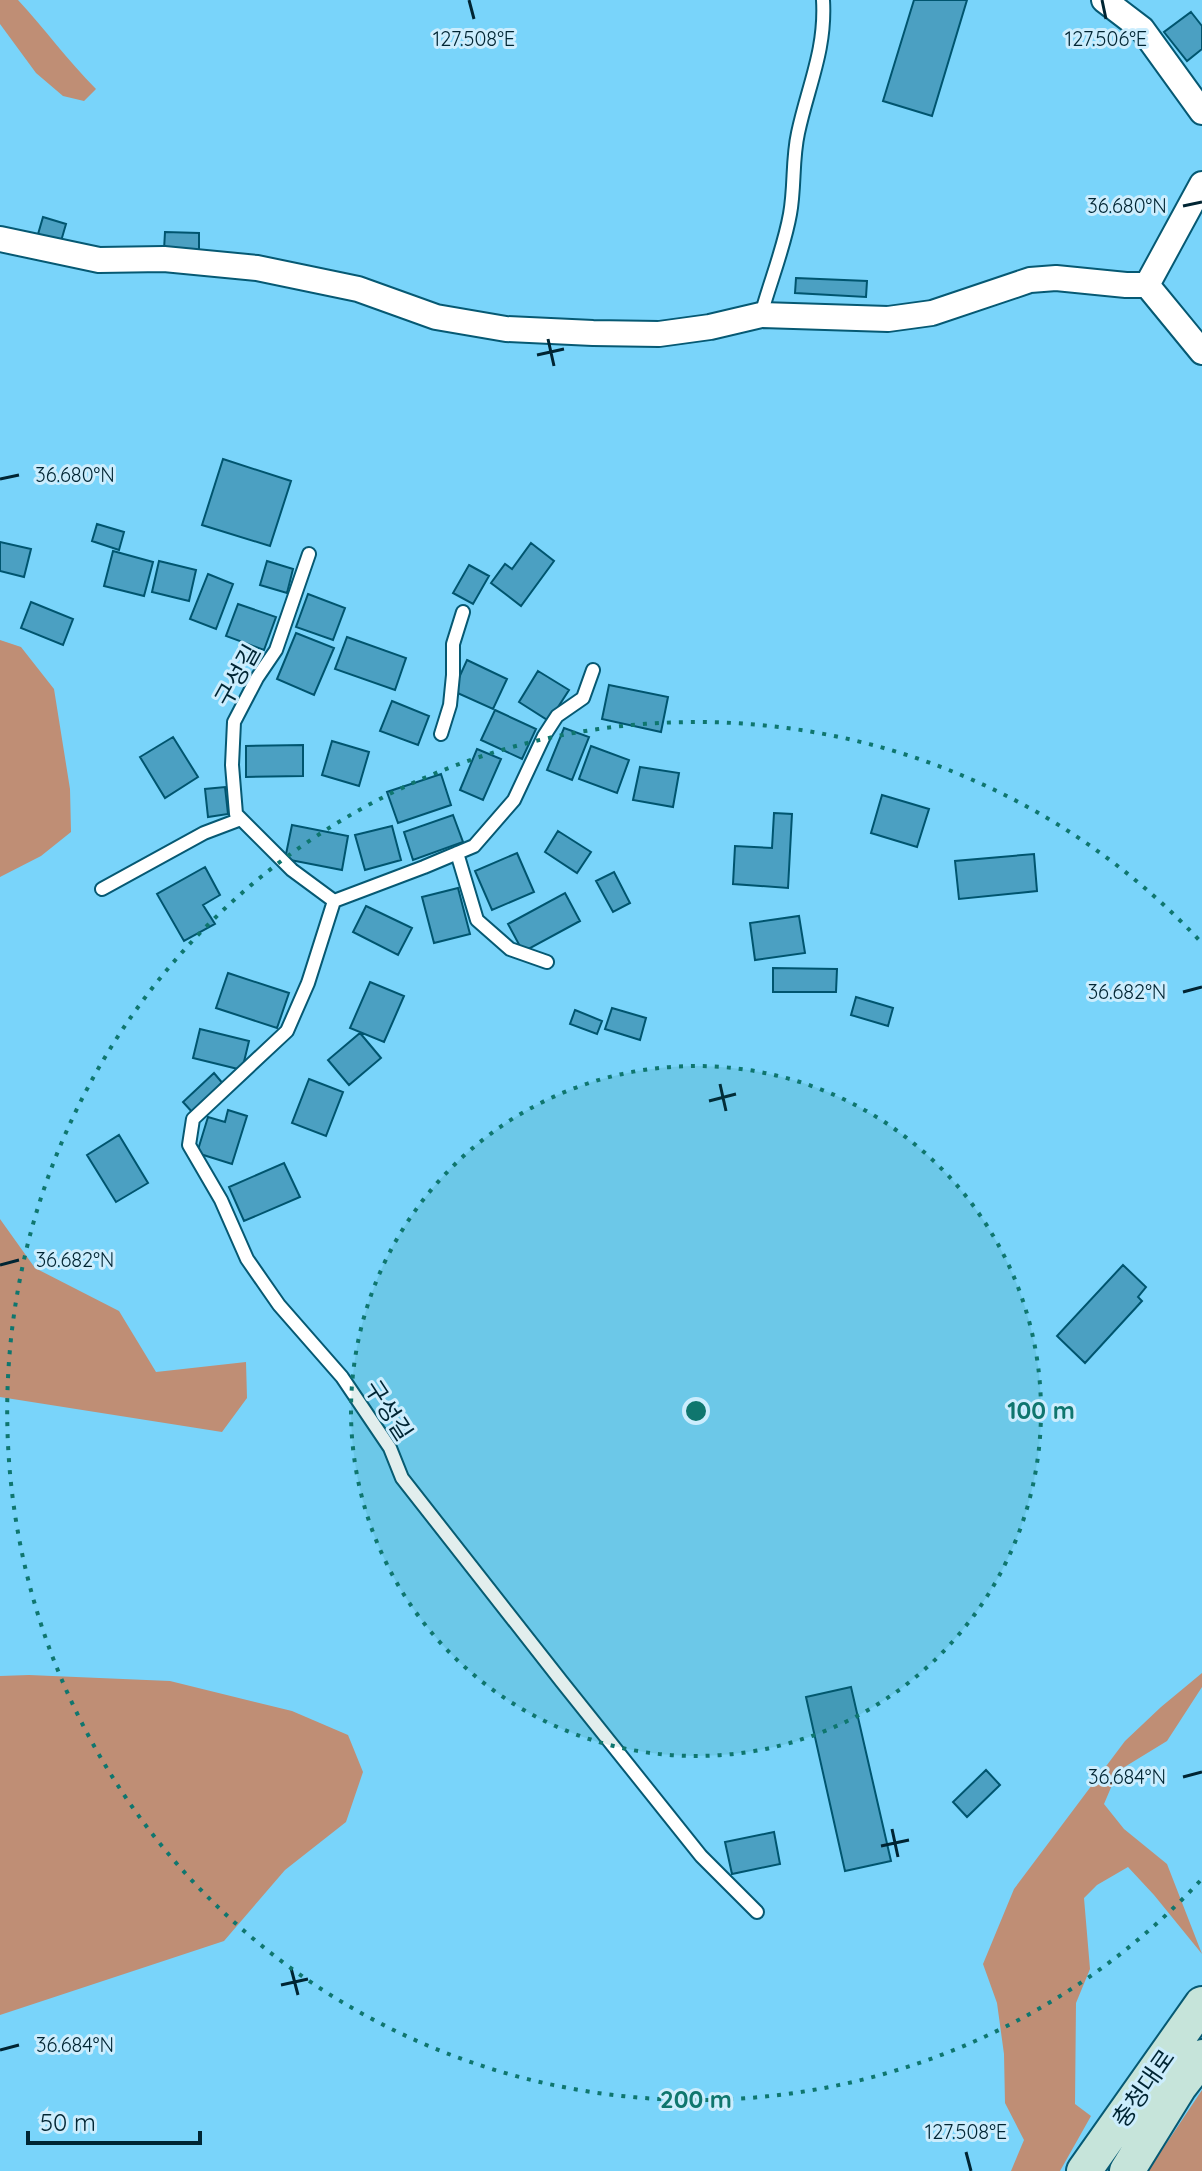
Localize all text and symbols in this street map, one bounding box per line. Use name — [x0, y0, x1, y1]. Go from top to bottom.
text: 127.508°E — [433, 26, 515, 51]
text: 127.506°E — [1065, 26, 1147, 51]
text: 36.680°N — [1087, 193, 1167, 218]
text: 36.680°N — [35, 462, 115, 487]
street label: 구성길 — [208, 639, 266, 711]
text: 36.682°N — [1088, 979, 1166, 1004]
text: 36.682°N — [36, 1247, 114, 1272]
street label: 구성길 — [358, 1374, 420, 1446]
text: 100 m — [1007, 1395, 1075, 1425]
centre of rings — [682, 1397, 710, 1425]
text: 36.684°N — [1088, 1764, 1166, 1789]
text: 36.684°N — [36, 2032, 114, 2057]
street label: 충청대로 — [1105, 2043, 1181, 2133]
text: 200 m — [660, 2084, 732, 2114]
scale bar — [28, 2095, 200, 2145]
text: 50 m — [40, 2107, 96, 2137]
text: 127.508°E — [925, 2119, 1007, 2144]

